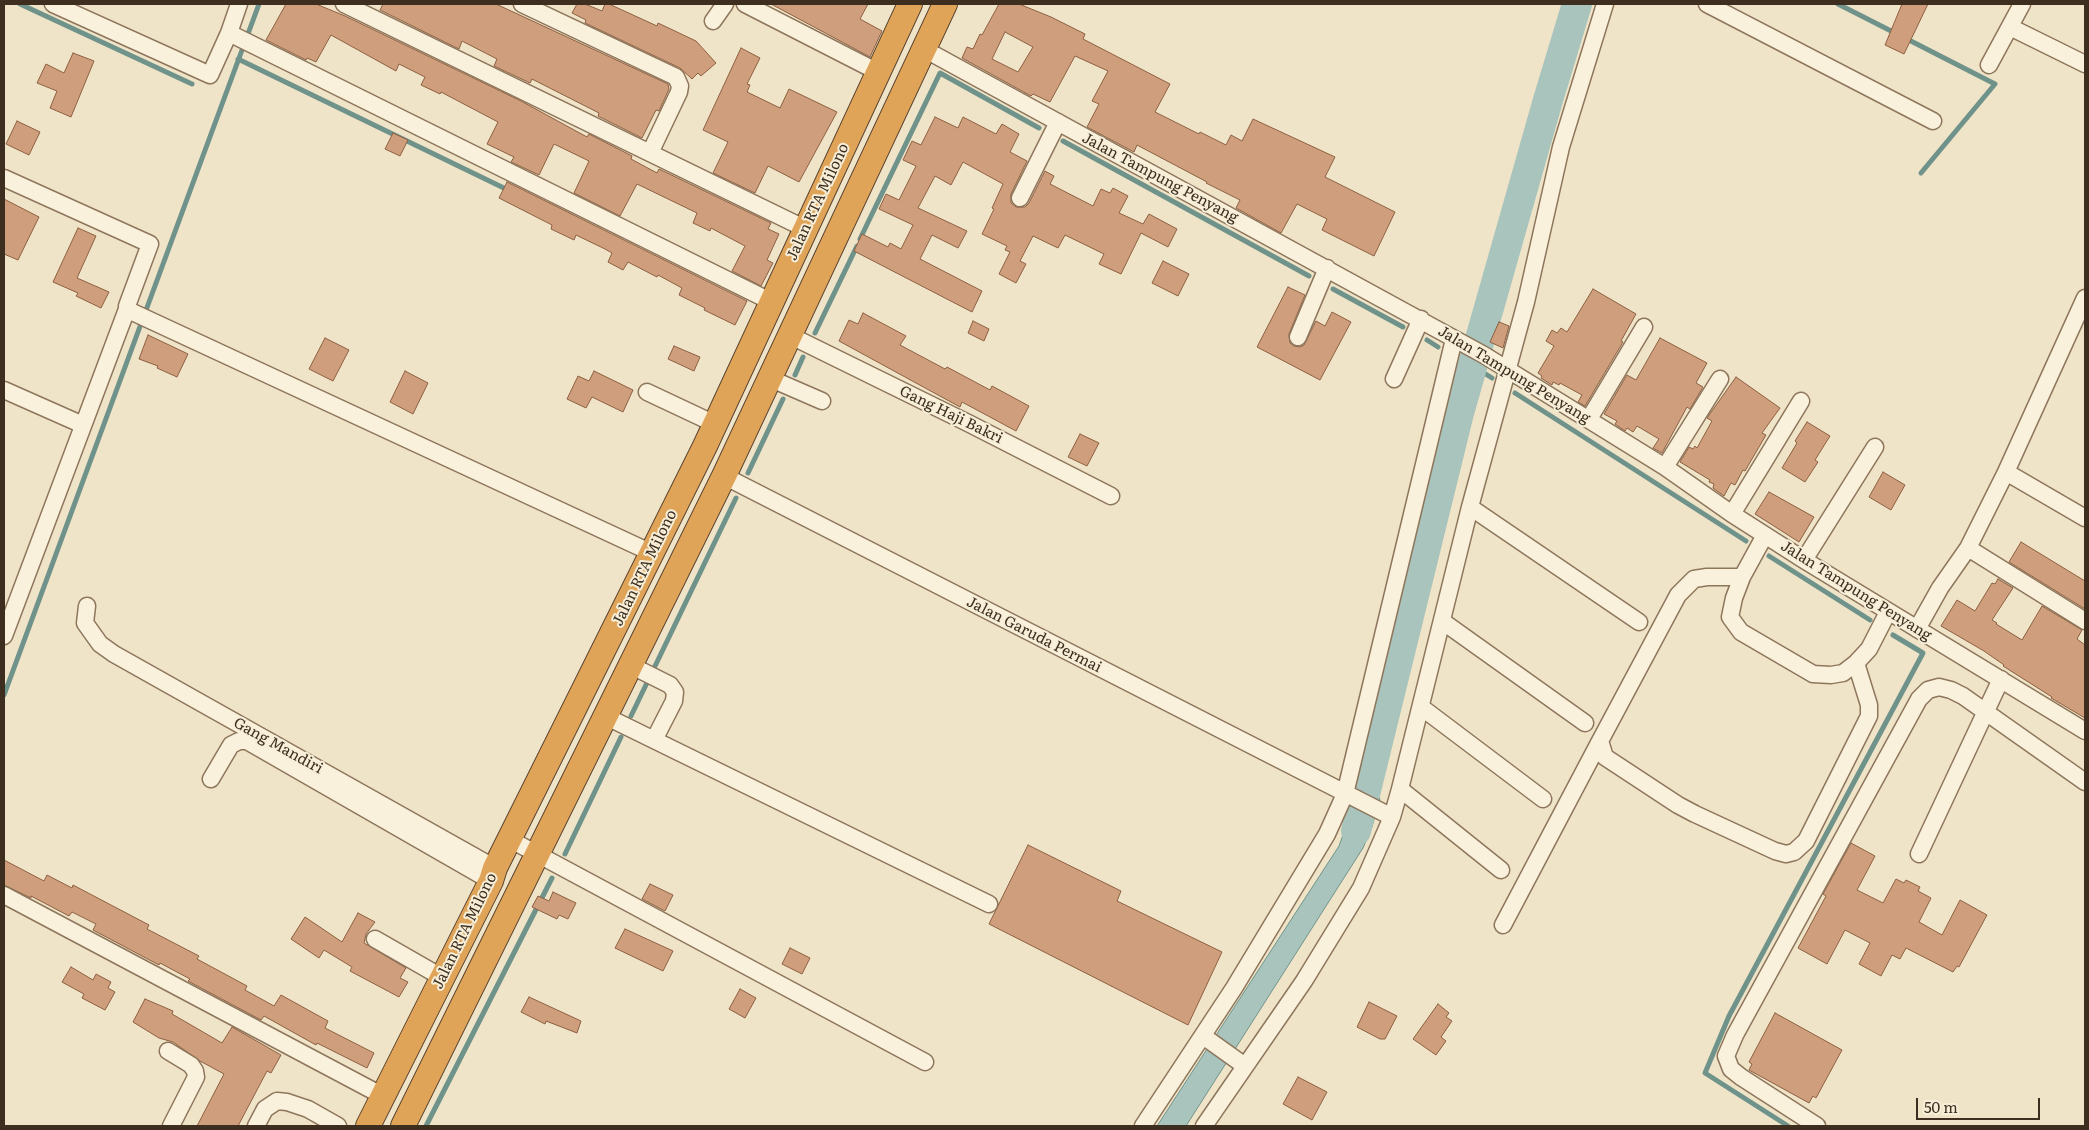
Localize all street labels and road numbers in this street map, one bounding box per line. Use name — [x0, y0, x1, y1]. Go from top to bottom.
street label: Jalan Tampung Penyang — [1079, 129, 1241, 227]
street label: Jalan RTA Milono — [783, 141, 853, 263]
street label: Jalan Tampung Penyang — [1435, 322, 1593, 428]
street label: Gang Haji Bakri — [896, 382, 1006, 448]
street label: Jalan RTA Milono — [609, 507, 681, 629]
street label: Jalan Tampung Penyang — [1777, 537, 1935, 645]
street label: Jalan Garuda Permai — [963, 593, 1105, 677]
street label: Gang Mandiri — [230, 714, 326, 778]
street label: Jalan RTA Milono — [429, 870, 501, 992]

